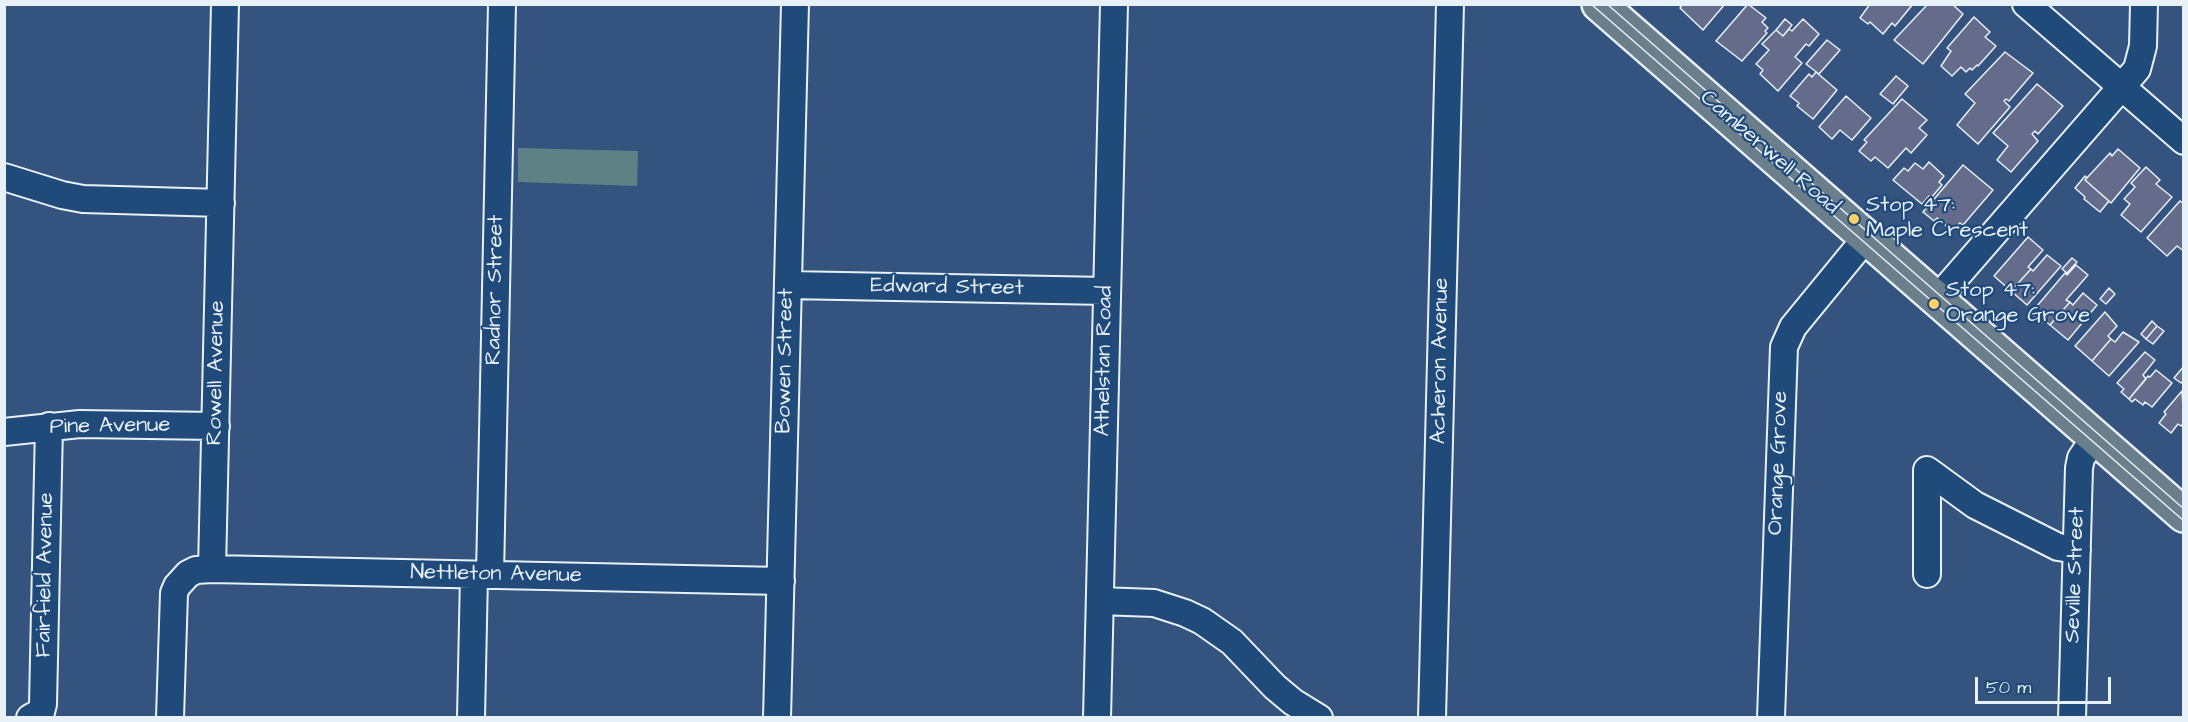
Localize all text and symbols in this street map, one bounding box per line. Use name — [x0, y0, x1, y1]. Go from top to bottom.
street label: Camberwell Road — [1694, 85, 1844, 221]
place label: Stop 47: Maple Crescent — [1866, 193, 2028, 244]
marker: Stop 47: Maple Crescent — [1847, 212, 1861, 226]
street label: Radnor Street — [481, 215, 511, 365]
street label: Edward Street — [870, 273, 1024, 303]
street label: Acheron Avenue — [1426, 277, 1456, 445]
place label: Stop 47: Orange Grove — [1946, 278, 2090, 330]
street label: Athelstan Road — [1090, 285, 1120, 437]
street label: Bowen Street — [772, 288, 800, 434]
marker: Stop 47: Orange Grove — [1927, 297, 1941, 311]
street label: Rowell Avenue — [203, 300, 231, 446]
street label: Orange Grove — [1763, 390, 1795, 536]
street label: Pine Avenue — [50, 413, 170, 441]
street label: Fairfield Avenue — [31, 492, 61, 658]
street label: Seville Street — [2060, 506, 2092, 644]
street label: Nettleton Avenue — [410, 560, 582, 590]
scale bar — [1978, 665, 2114, 703]
text: 50 m — [1986, 675, 2031, 700]

